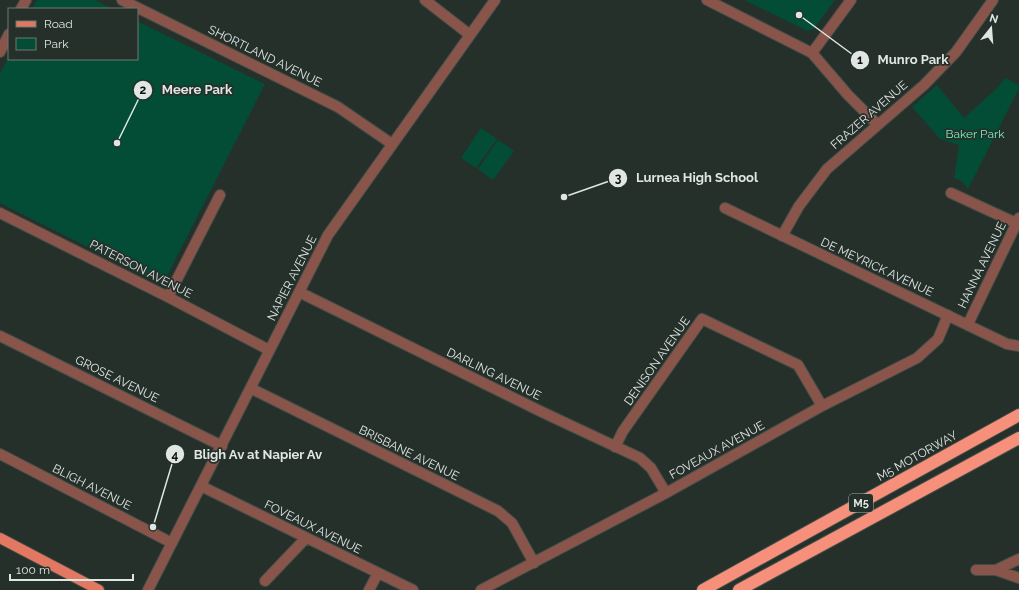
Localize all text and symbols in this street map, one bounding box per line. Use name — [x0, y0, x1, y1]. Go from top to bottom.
legend — [8, 8, 138, 60]
north arrow — [971, 8, 1011, 48]
text: N — [988, 11, 1000, 26]
text: Road — [44, 17, 73, 31]
street label: SHORTLAND AVENUE — [206, 22, 324, 90]
text: Park — [44, 37, 69, 51]
callout: Munro Park — [850, 47, 957, 72]
text: Munro Park — [878, 52, 949, 67]
text: 1 — [857, 53, 863, 67]
callout: Meere Park — [133, 77, 240, 102]
street label: FRAZER AVENUE — [828, 78, 910, 152]
text: Meere Park — [162, 82, 233, 97]
text: 2 — [140, 83, 147, 97]
park label: Baker Park — [945, 127, 1005, 141]
callout: Lurnea High School — [608, 165, 766, 190]
text: Lurnea High School — [636, 170, 759, 185]
text: 3 — [615, 171, 622, 185]
street label: HANNA AVENUE — [955, 219, 1009, 311]
street label: NAPIER AVENUE — [264, 233, 320, 323]
street label: DE MEYRICK AVENUE — [819, 235, 935, 299]
street label: PATERSON AVENUE — [87, 237, 195, 301]
street label: DENISON AVENUE — [621, 314, 693, 408]
street label: DARLING AVENUE — [445, 345, 543, 403]
street label: GROSE AVENUE — [73, 353, 161, 405]
street label: FOVEAUX AVENUE — [667, 418, 767, 482]
street label: BRISBANE AVENUE — [357, 423, 461, 483]
street label: M5 MOTORWAY — [874, 428, 960, 484]
callout: Bligh Av at Napier Av — [165, 442, 331, 467]
text: Bligh Av at Napier Av — [194, 447, 323, 462]
text: 4 — [172, 448, 179, 462]
street label: BLIGH AVENUE — [50, 461, 134, 513]
road number: M5 — [849, 494, 873, 512]
street label: FOVEAUX AVENUE — [262, 497, 364, 557]
scale bar — [10, 556, 133, 582]
text: 100 m — [16, 563, 50, 577]

